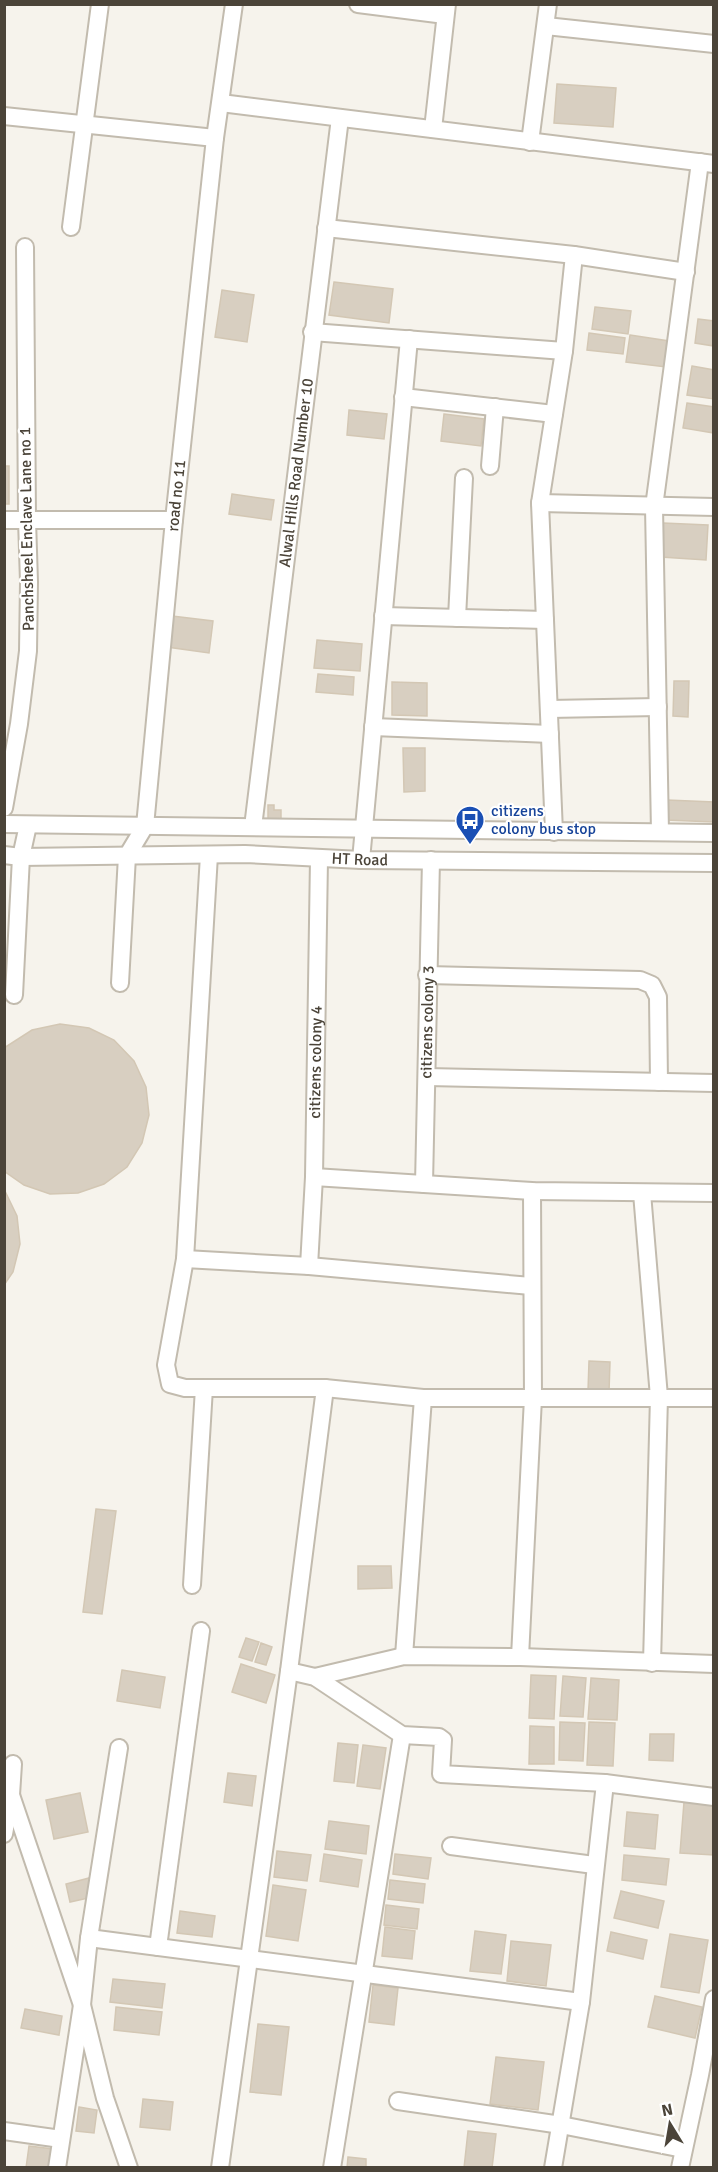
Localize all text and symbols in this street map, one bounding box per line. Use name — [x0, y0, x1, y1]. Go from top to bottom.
street label: Alwal Hills Road Number 10 — [275, 377, 318, 568]
street label: Panchsheel Enclave Lane no 1 — [15, 427, 39, 631]
street label: road no 11 — [163, 459, 190, 532]
place label: citizens colony bus stop — [491, 801, 596, 839]
bus stop icon: citizens colony bus stop — [454, 804, 486, 846]
street label: HT Road — [331, 848, 388, 870]
street label: citizens colony 3 — [416, 965, 439, 1079]
street label: citizens colony 4 — [305, 1005, 327, 1119]
north arrow — [640, 2094, 700, 2154]
text: N — [660, 2099, 675, 2121]

